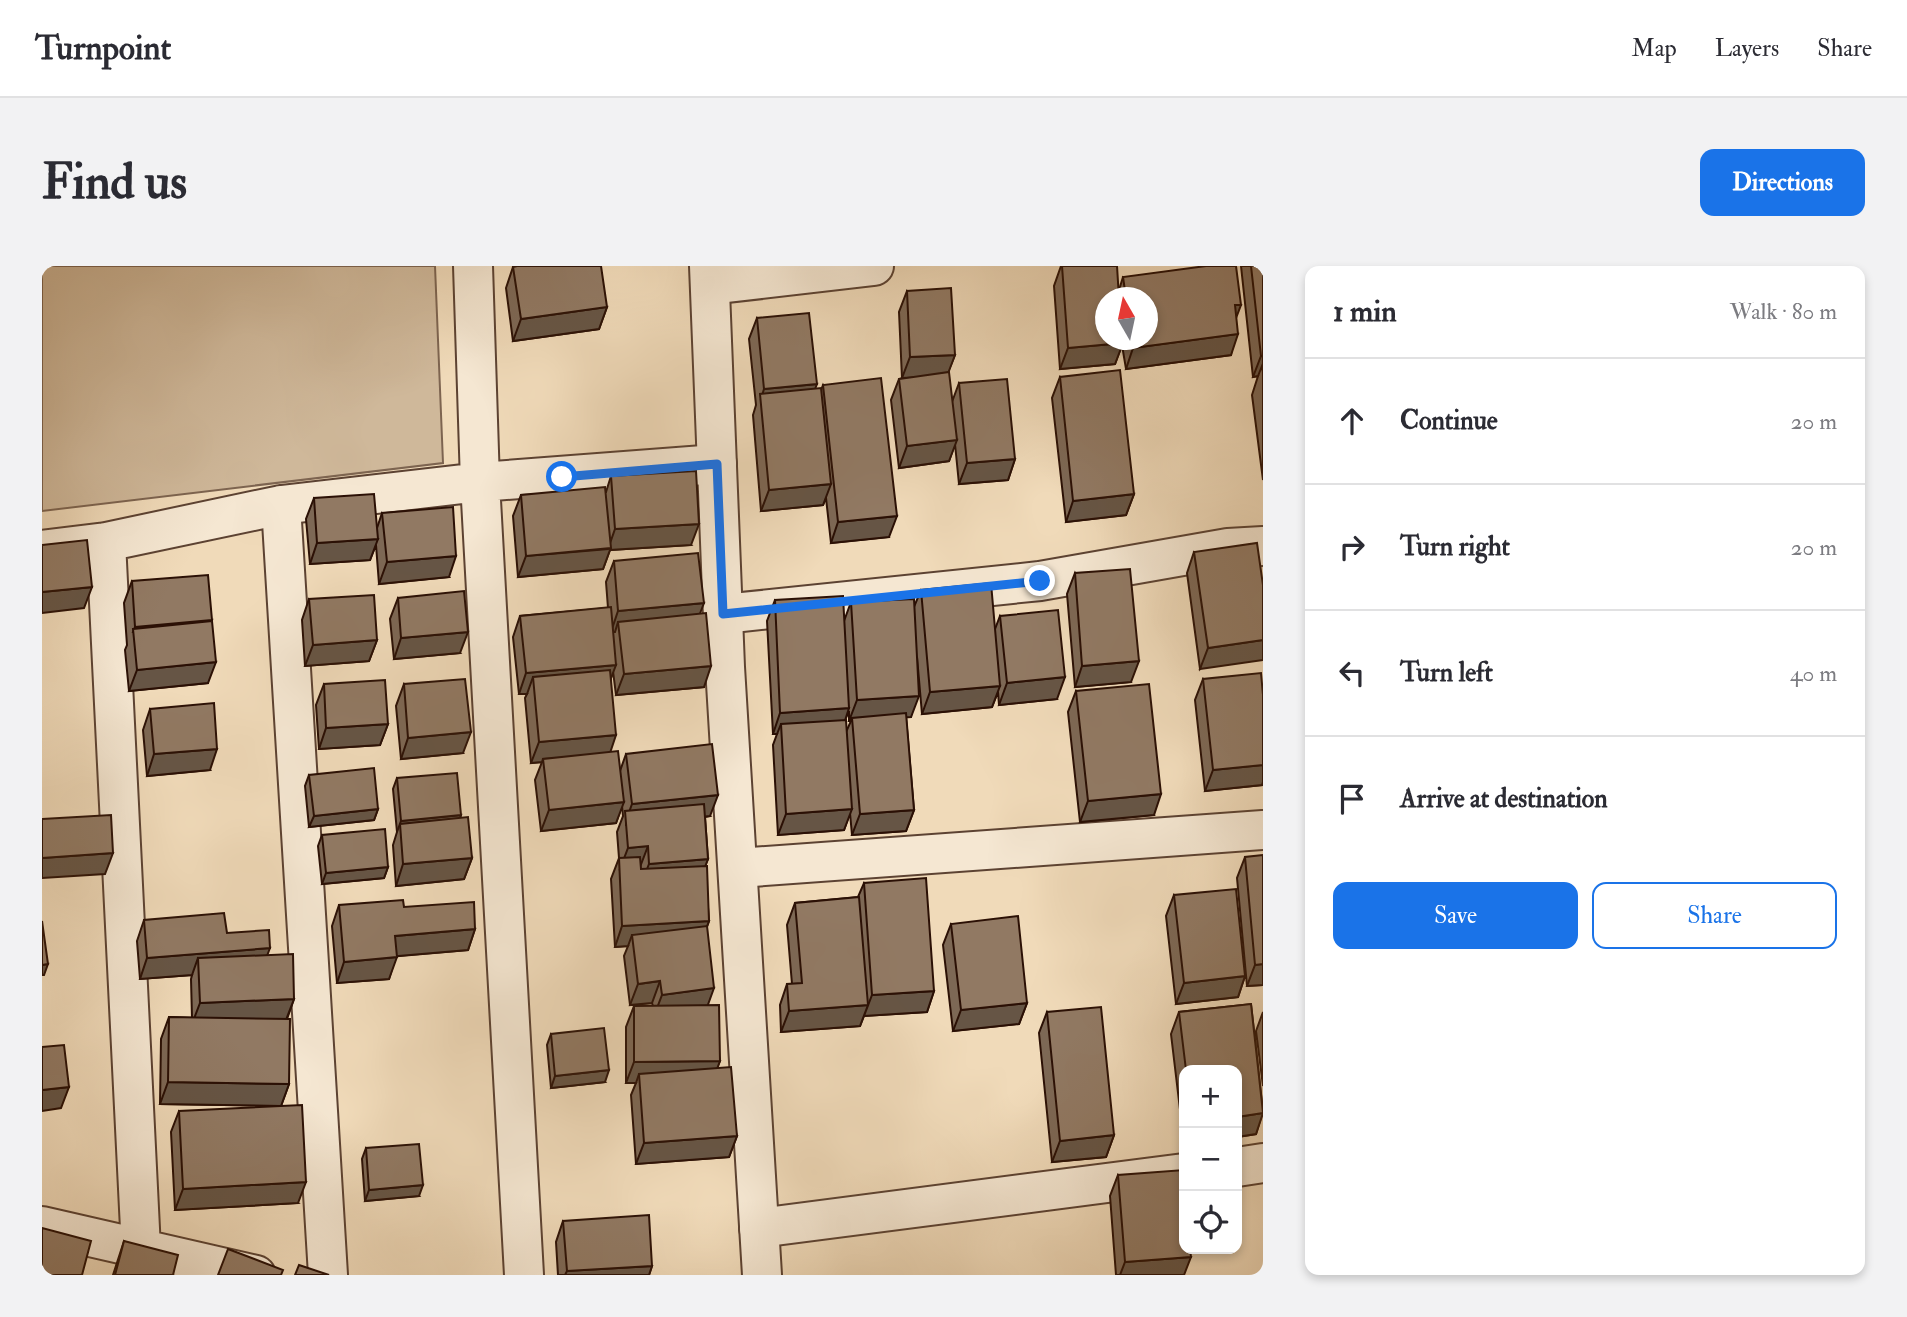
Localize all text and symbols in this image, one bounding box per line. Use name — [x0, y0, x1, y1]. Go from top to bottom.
text: Turnpoint — [35, 28, 171, 69]
text: Map — [1632, 33, 1677, 64]
text: Layers — [1715, 33, 1779, 64]
text: Share — [1817, 33, 1872, 64]
button: Directions — [1700, 149, 1865, 216]
text: Find us — [42, 152, 187, 213]
north arrow — [1095, 287, 1158, 350]
text: 1 min — [1333, 293, 1397, 330]
text: Walk · 80 m — [1730, 297, 1837, 326]
icon: ahead — [1333, 402, 1371, 440]
text: Continue — [1400, 405, 1498, 437]
text: 20 m — [1791, 407, 1837, 436]
route start — [546, 461, 577, 492]
icon: right — [1333, 528, 1371, 566]
text: Turn right — [1400, 531, 1510, 563]
text: 20 m — [1791, 533, 1837, 562]
route end — [1024, 565, 1055, 596]
icon: left — [1333, 654, 1371, 692]
text: Turn left — [1400, 657, 1493, 689]
text: 40 m — [1790, 659, 1837, 688]
icon: arrive — [1333, 780, 1371, 818]
text: Arrive at destination — [1400, 783, 1608, 815]
button: Save — [1333, 882, 1578, 949]
button: Share — [1592, 882, 1837, 949]
map controls — [1179, 1065, 1242, 1254]
button: + — [1179, 1065, 1242, 1128]
button: − — [1179, 1128, 1242, 1191]
button: locate — [1179, 1191, 1242, 1254]

